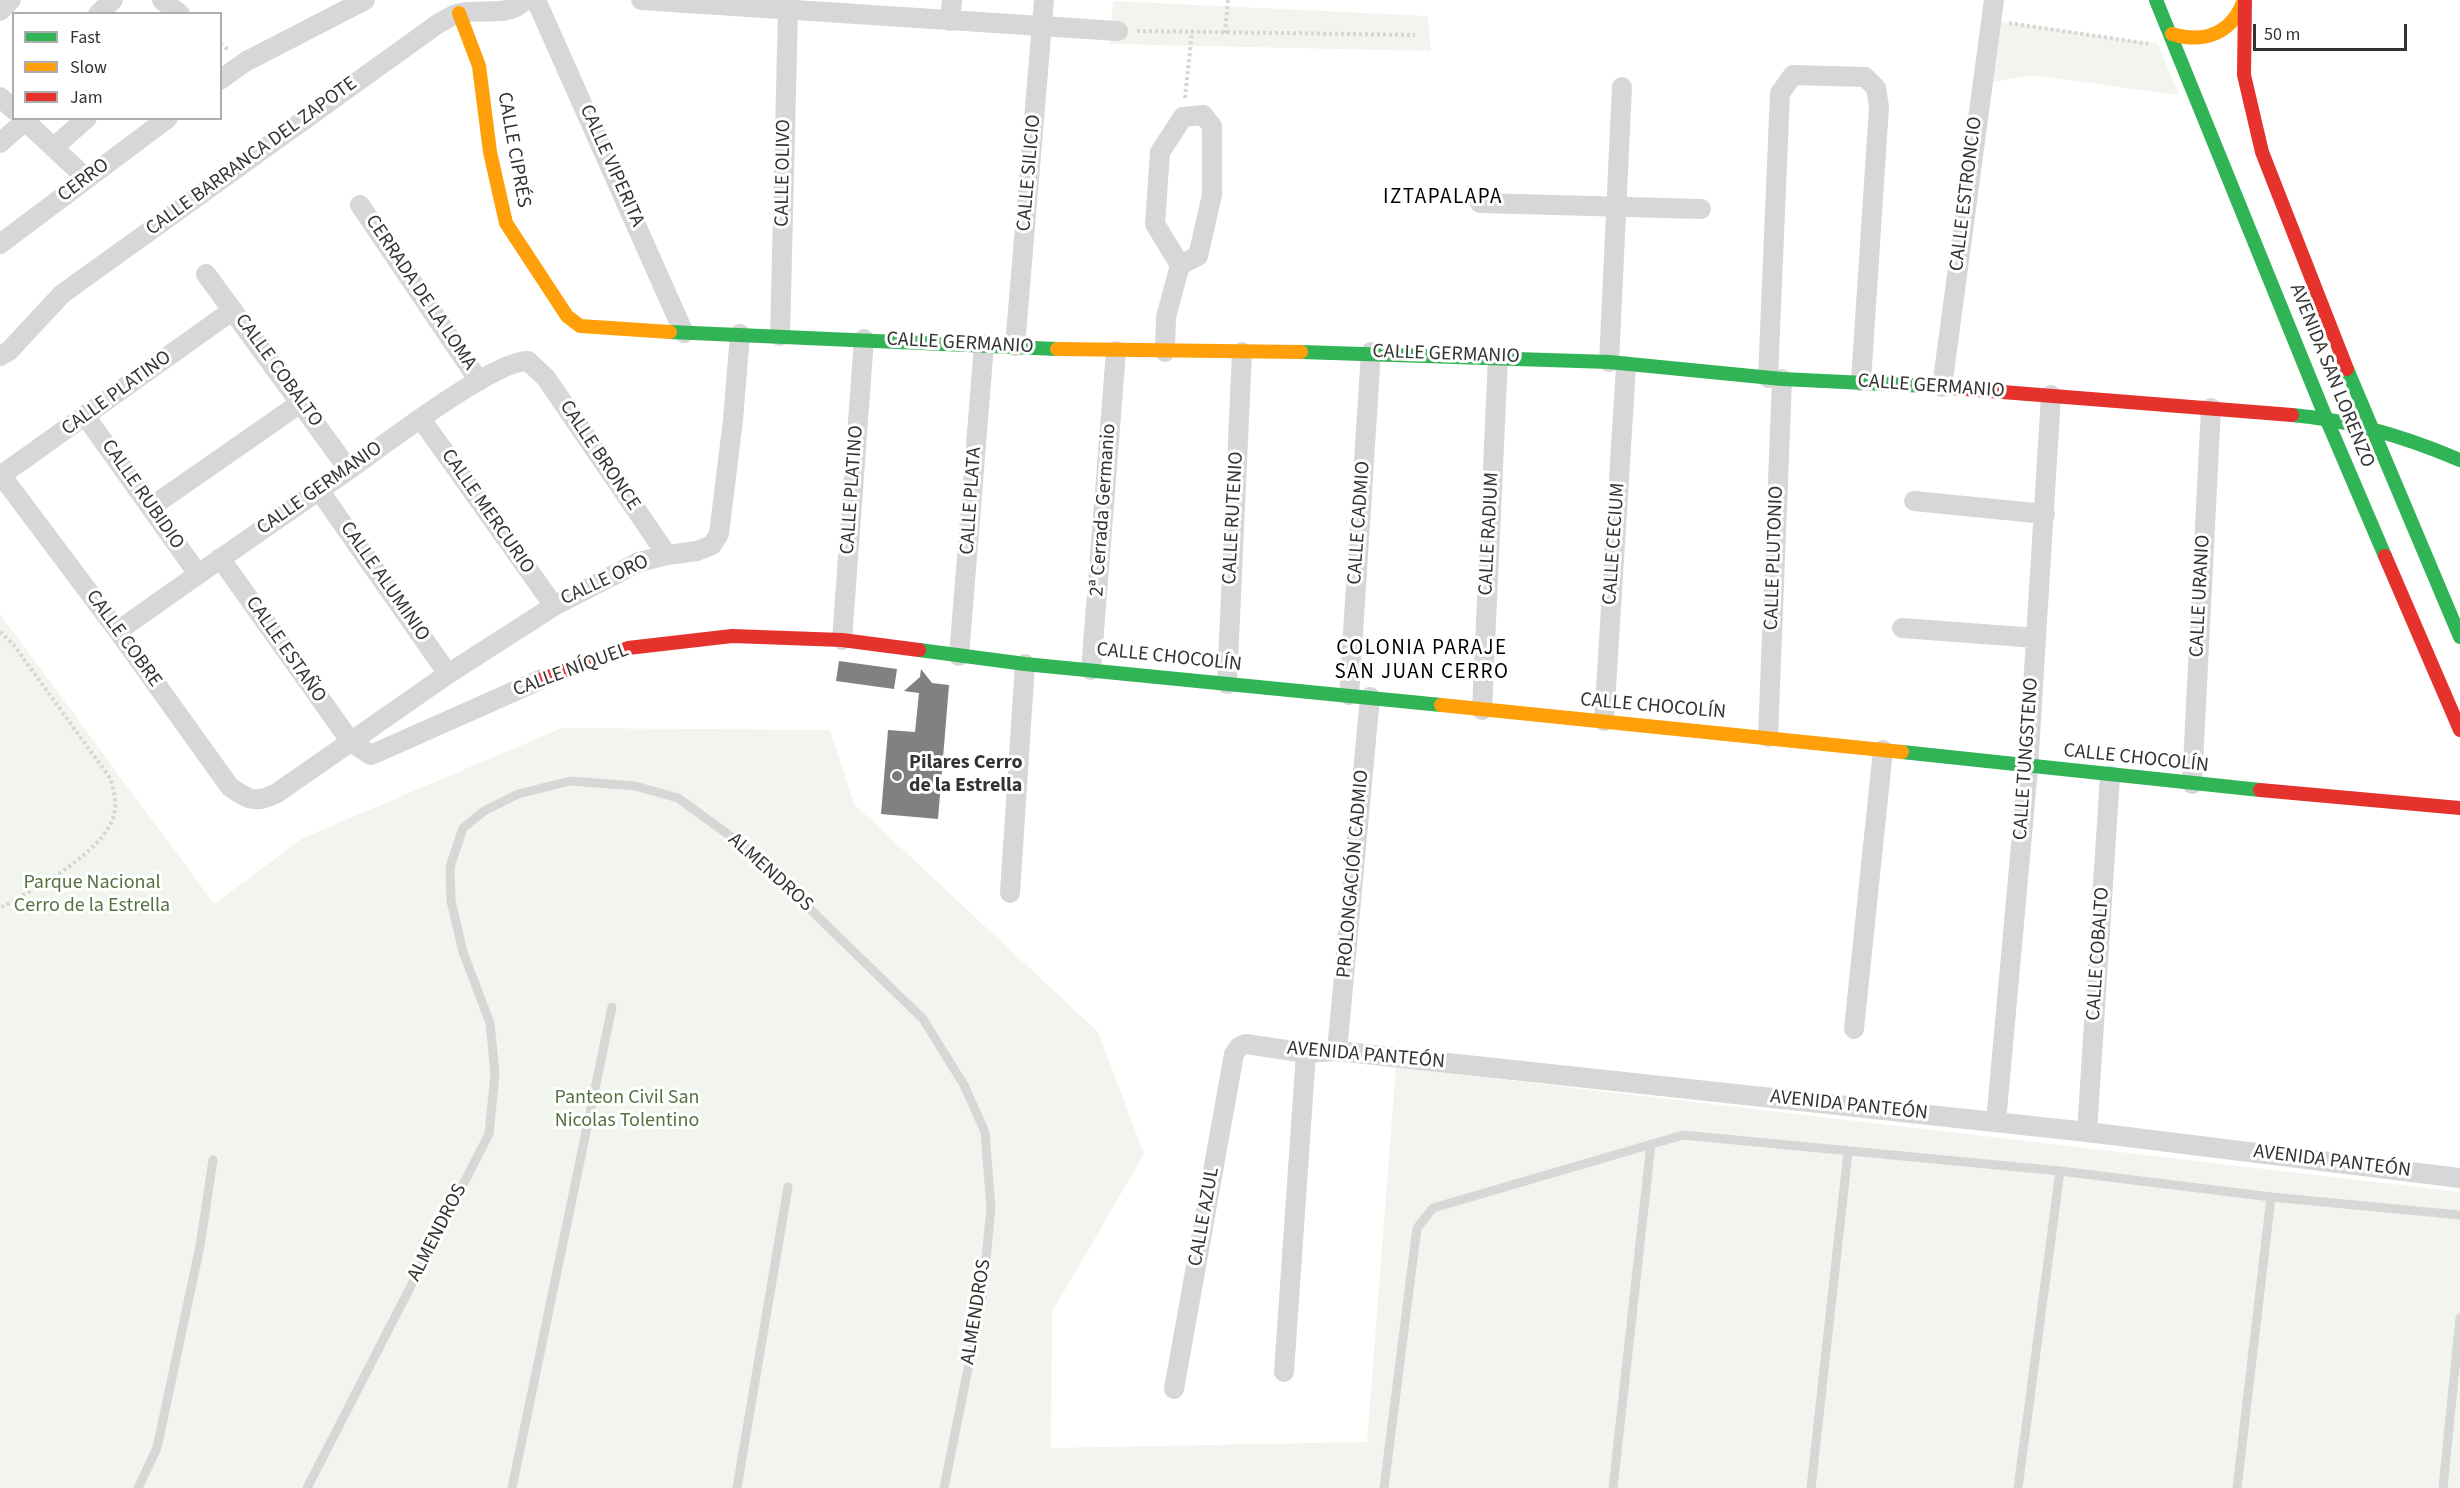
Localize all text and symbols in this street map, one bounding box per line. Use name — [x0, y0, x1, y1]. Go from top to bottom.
legend — [12, 12, 222, 120]
scale bar — [2256, 12, 2410, 50]
text: 50 m — [2264, 22, 2300, 47]
text: Fast — [70, 25, 101, 50]
text: Slow — [70, 55, 107, 80]
street label: CALLE BARRANCA DEL ZAPOTE — [142, 72, 362, 242]
text: Jam — [70, 85, 103, 110]
street label: CALLE CIPRÉS — [491, 90, 535, 210]
street label: CALLE VIPERITA — [573, 101, 649, 231]
street label: CALLE SILICIO — [1013, 114, 1047, 232]
street label: CALLE ESTRONCIO — [1946, 115, 1988, 273]
street label: CALLE OLIVO — [771, 119, 797, 227]
street label: CERRO — [54, 154, 114, 208]
district label: IZTAPALAPA — [1383, 185, 1503, 211]
street label: CERRADA DE LA LOMA — [359, 211, 481, 375]
street label: AVENIDA SAN LORENZO — [2283, 281, 2379, 471]
street label: CALLE COBALTO — [229, 310, 327, 432]
street label: CALLE GERMANIO — [886, 328, 1034, 360]
street label: CALLE GERMANIO — [1372, 340, 1520, 370]
street label: CALLE PLATINO — [58, 346, 176, 442]
street label: CALLE GERMANIO — [1857, 370, 2005, 404]
street label: CALLE BRONCE — [553, 396, 645, 516]
street label: 2ª Cerrada Germanio — [1086, 423, 1122, 597]
street label: CALLE PLATINO — [837, 425, 869, 555]
street label: CALLE RUBIDIO — [95, 436, 189, 554]
street label: CALLE GERMANIO — [253, 437, 387, 541]
street label: CALLE MERCURIO — [435, 445, 539, 579]
street label: CALLE PLATA — [956, 446, 988, 556]
street label: CALLE RUTENIO — [1219, 451, 1249, 585]
street label: CALLE CADMIO — [1344, 460, 1376, 586]
street label: CALLE RADIUM — [1475, 472, 1505, 596]
street label: CALLE CECIUM — [1599, 482, 1631, 606]
street label: CALLE PLUTONIO — [1760, 485, 1790, 631]
street label: CALLE ALUMINIO — [334, 518, 434, 646]
street label: CALLE URANIO — [2186, 534, 2216, 658]
street label: CALLE ORO — [557, 550, 653, 612]
street label: CALLE COBRE — [80, 586, 166, 692]
street label: CALLE ESTAÑO — [240, 592, 330, 708]
district label: COLONIA PARAJE SAN JUAN CERRO — [1335, 636, 1509, 686]
street label: CALLE CHOCOLÍN — [1095, 638, 1243, 678]
street label: CALLE NÍQUEL — [510, 639, 632, 703]
street label: CALLE TUNGSTENO — [2009, 677, 2045, 841]
street label: CALLE CHOCOLÍN — [1579, 689, 1727, 725]
street label: CALLE CHOCOLÍN — [2062, 739, 2210, 779]
place label: Pilares Cerro de la Estrella — [909, 752, 1022, 799]
marker: Pilares Cerro de la Estrella — [890, 769, 904, 783]
street label: PROLONGACIÓN CADMIO — [1333, 769, 1375, 979]
street label: ALMENDROS — [722, 829, 818, 917]
park label: Parque Nacional Cerro de la Estrella — [14, 872, 170, 919]
street label: CALLE COBALTO — [2082, 886, 2116, 1022]
street label: AVENIDA PANTEÓN — [1286, 1037, 1446, 1075]
street label: AVENIDA PANTEÓN — [1769, 1086, 1929, 1126]
park label: Panteon Civil San Nicolas Tolentino — [554, 1087, 700, 1134]
street label: AVENIDA PANTEÓN — [2252, 1140, 2412, 1184]
street label: CALLE AZUL — [1184, 1166, 1226, 1268]
street label: ALMENDROS — [403, 1180, 473, 1286]
street label: ALMENDROS — [957, 1258, 997, 1366]

